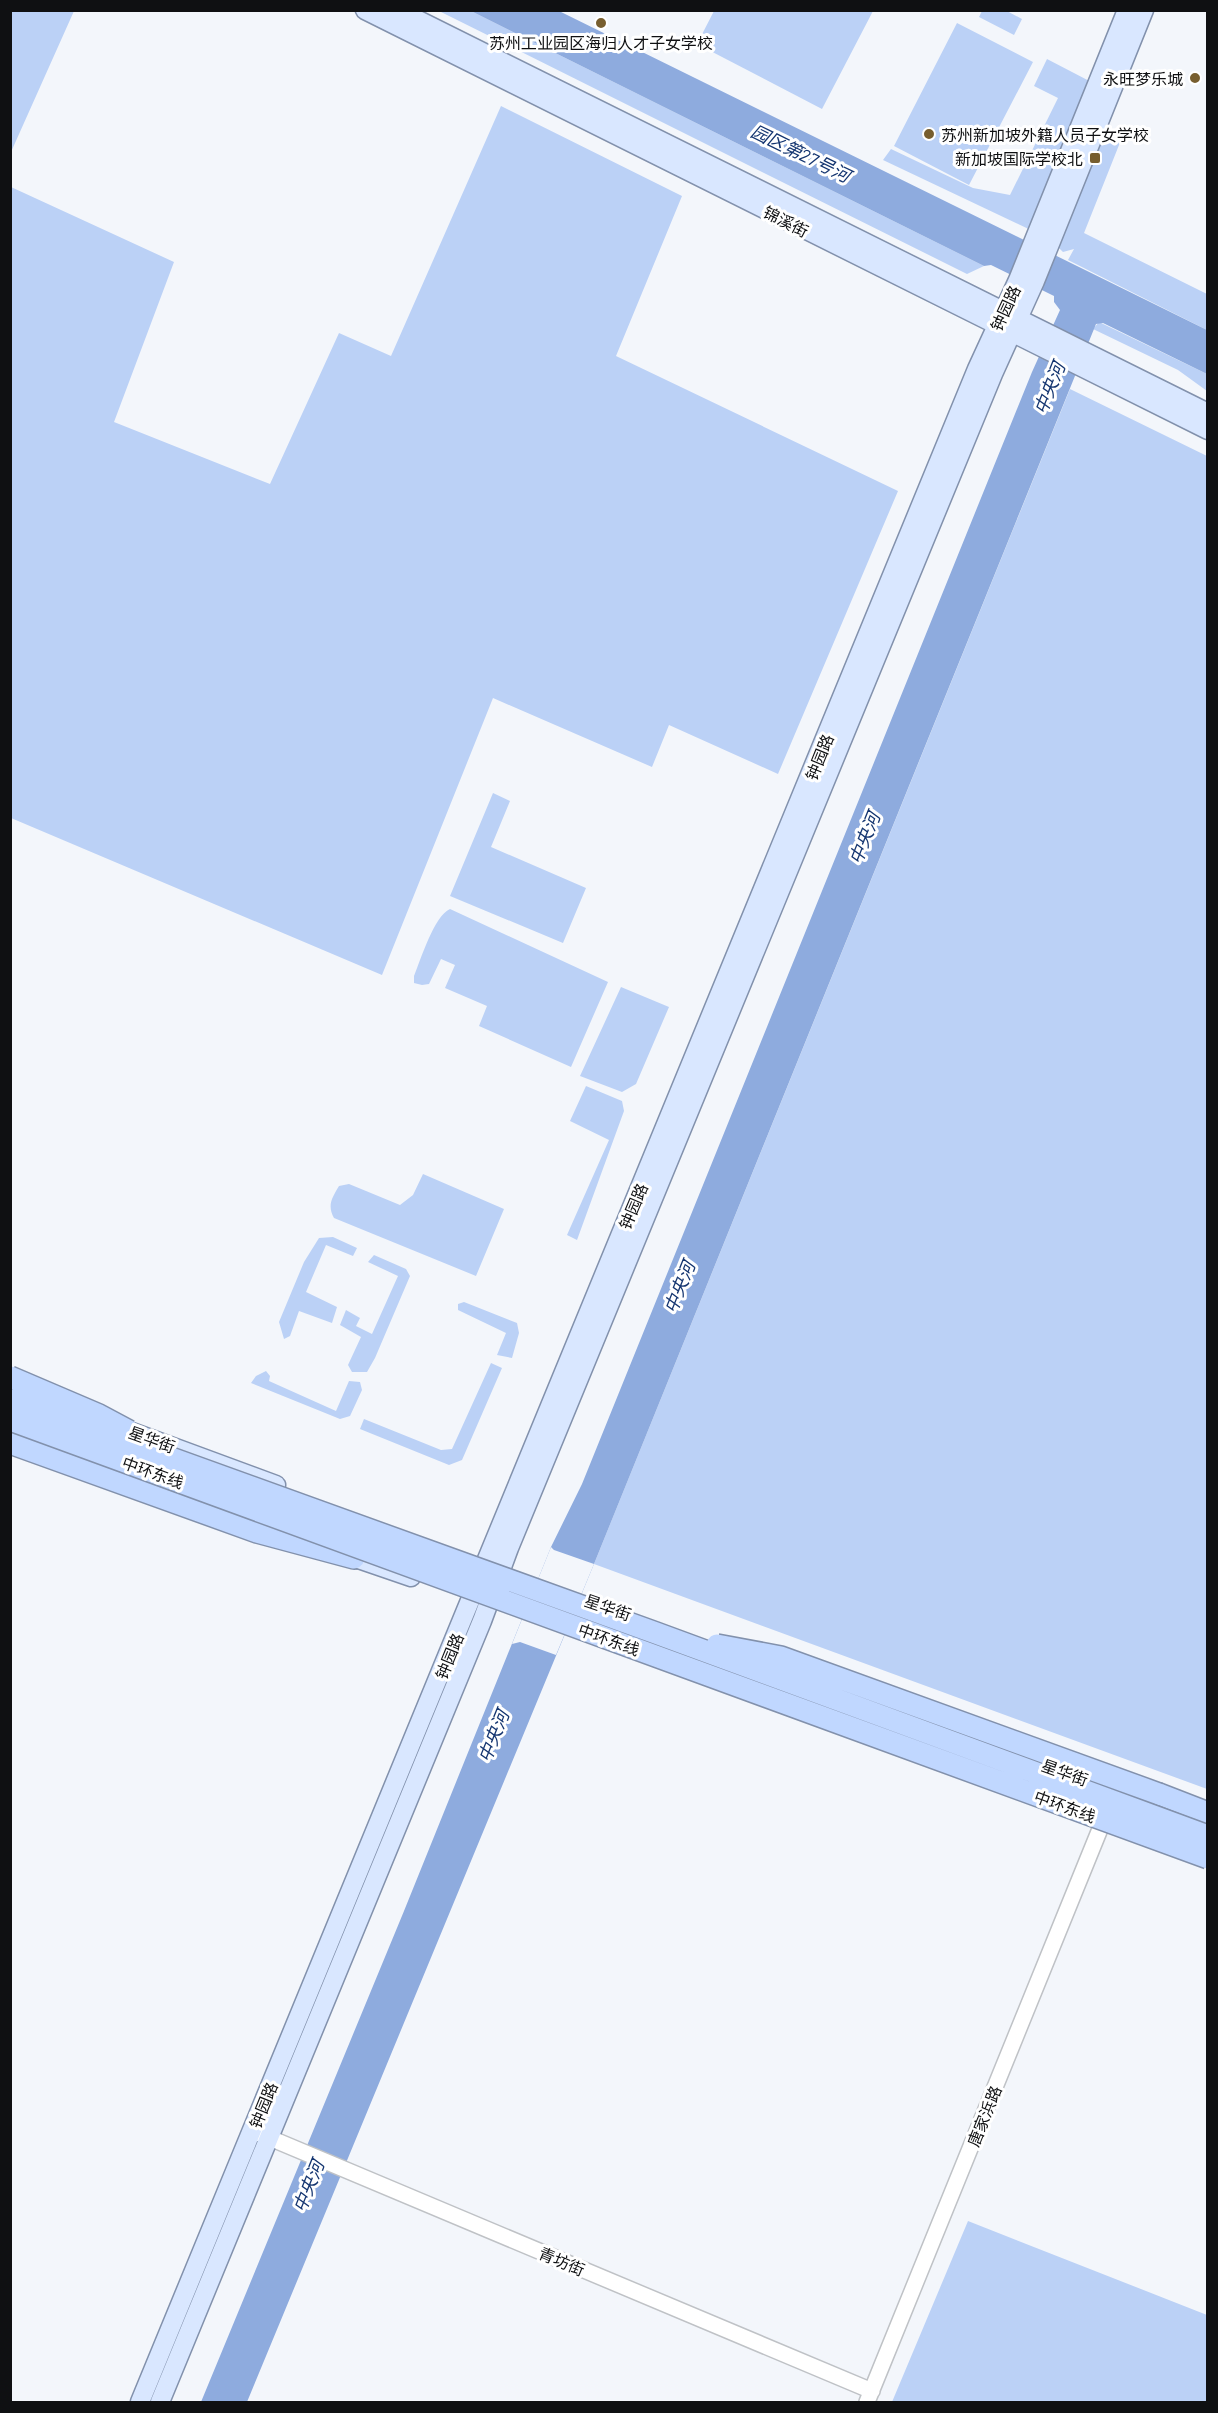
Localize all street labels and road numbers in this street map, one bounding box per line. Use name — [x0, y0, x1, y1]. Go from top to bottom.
street label: 锦溪街 — [760, 202, 812, 240]
street label: 钟园路 — [986, 282, 1024, 334]
street label: 钟园路 — [801, 731, 837, 783]
street label: 钟园路 — [615, 1180, 651, 1232]
street label: 星华街 — [126, 1422, 178, 1456]
street label: 中环东线 — [120, 1452, 186, 1492]
street label: 星华街 — [582, 1590, 634, 1624]
street label: 中环东线 — [576, 1619, 642, 1659]
street label: 钟园路 — [431, 1630, 467, 1682]
street label: 星华街 — [1039, 1755, 1091, 1789]
street label: 中环东线 — [1032, 1786, 1098, 1826]
street label: 钟园路 — [245, 2079, 281, 2131]
street label: 唐家浜路 — [963, 2083, 1005, 2149]
street label: 青坊街 — [536, 2243, 588, 2279]

